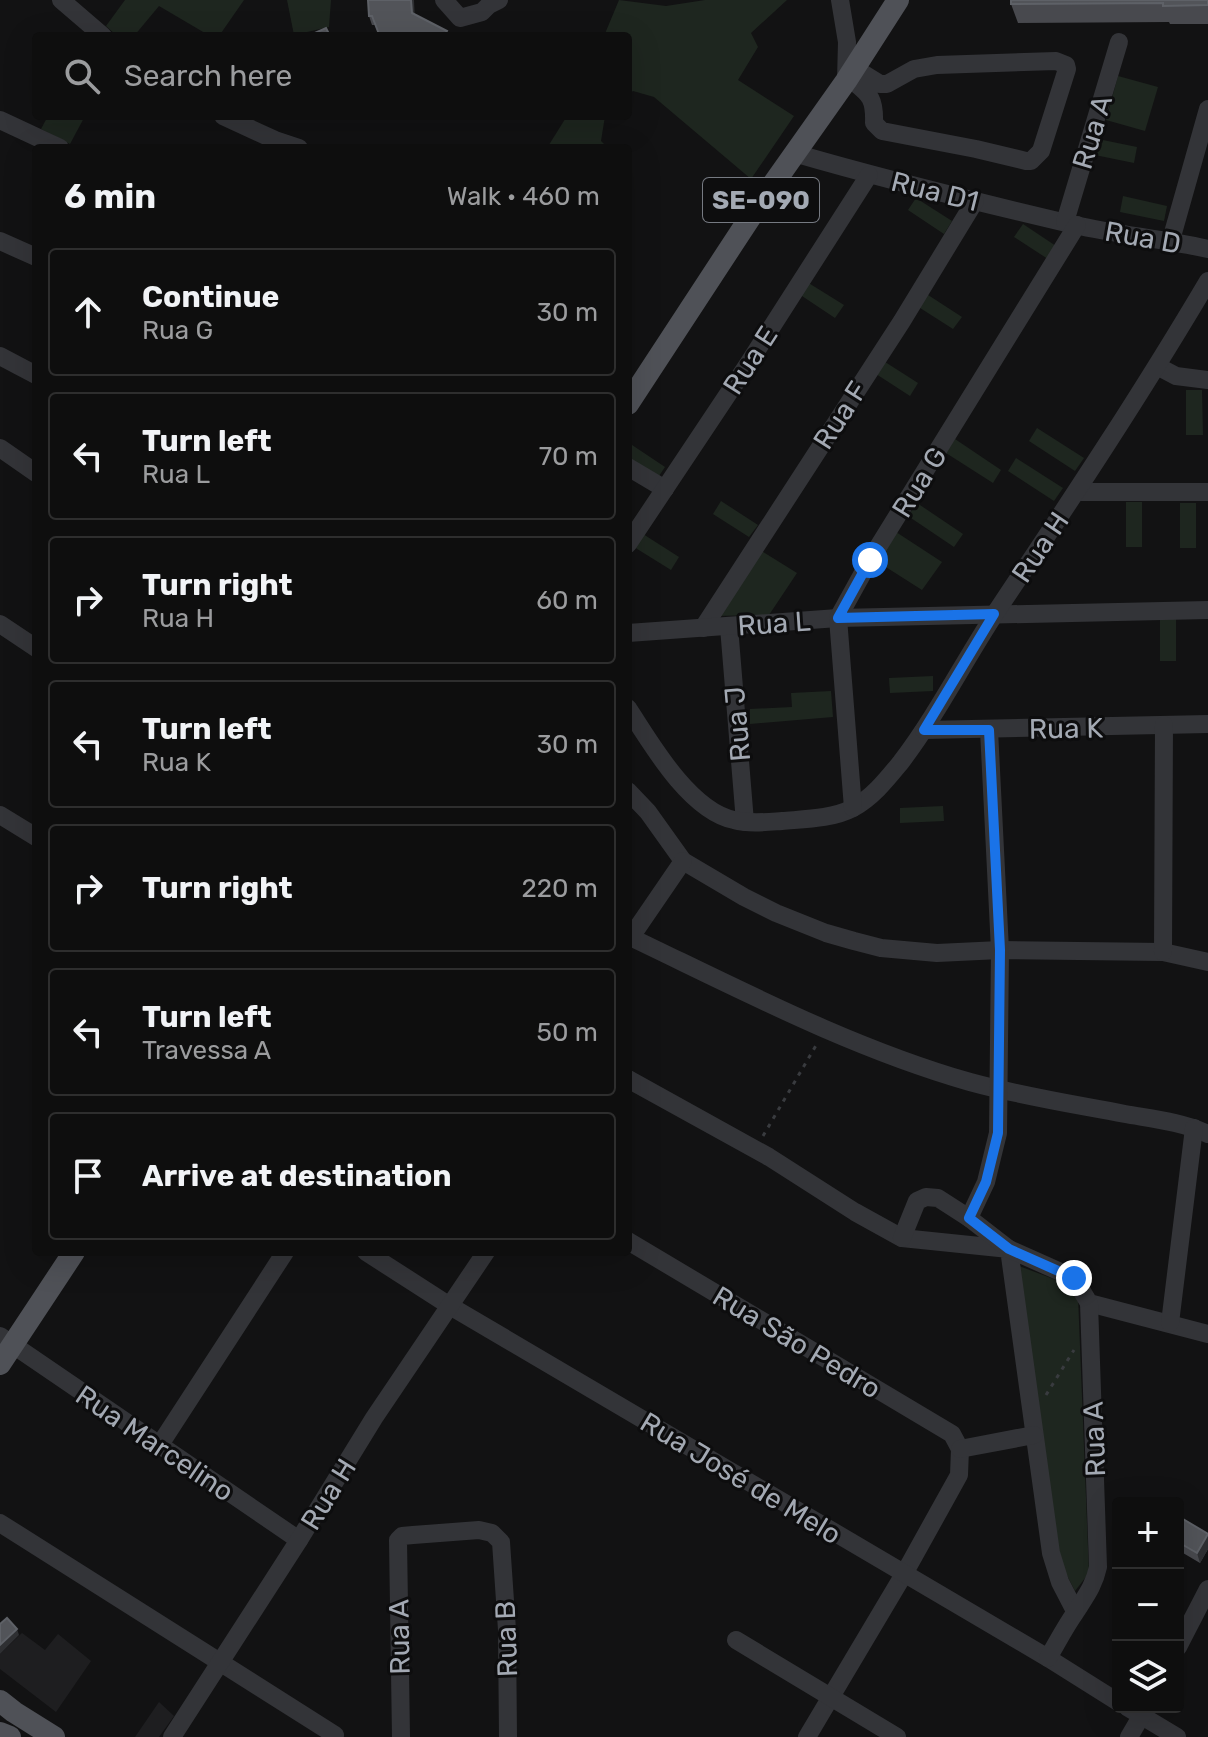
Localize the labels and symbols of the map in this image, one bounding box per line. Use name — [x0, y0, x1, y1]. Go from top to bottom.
street label: Rua A — [1066, 91, 1119, 173]
street label: Rua D1 — [888, 165, 982, 218]
road number: SE-090 — [703, 178, 819, 222]
street label: Rua D — [1102, 215, 1184, 260]
street label: Rua E — [716, 320, 785, 400]
street label: Rua F — [806, 375, 874, 455]
street label: Rua G — [885, 441, 954, 523]
street label: Rua H — [1005, 506, 1076, 589]
route start — [852, 542, 888, 578]
street label: Rua L — [736, 604, 812, 643]
street label: Rua J — [718, 685, 757, 763]
street label: Rua K — [1029, 711, 1104, 746]
route end — [1056, 1260, 1092, 1296]
street label: Rua São Pedro — [707, 1279, 887, 1405]
street label: Rua Marcelino — [70, 1378, 240, 1508]
street label: Rua A — [1077, 1400, 1112, 1477]
street label: Rua José de Melo — [634, 1406, 847, 1551]
street label: Rua H — [294, 1453, 363, 1536]
street label: Rua A — [382, 1599, 417, 1675]
street label: Rua B — [489, 1600, 524, 1678]

